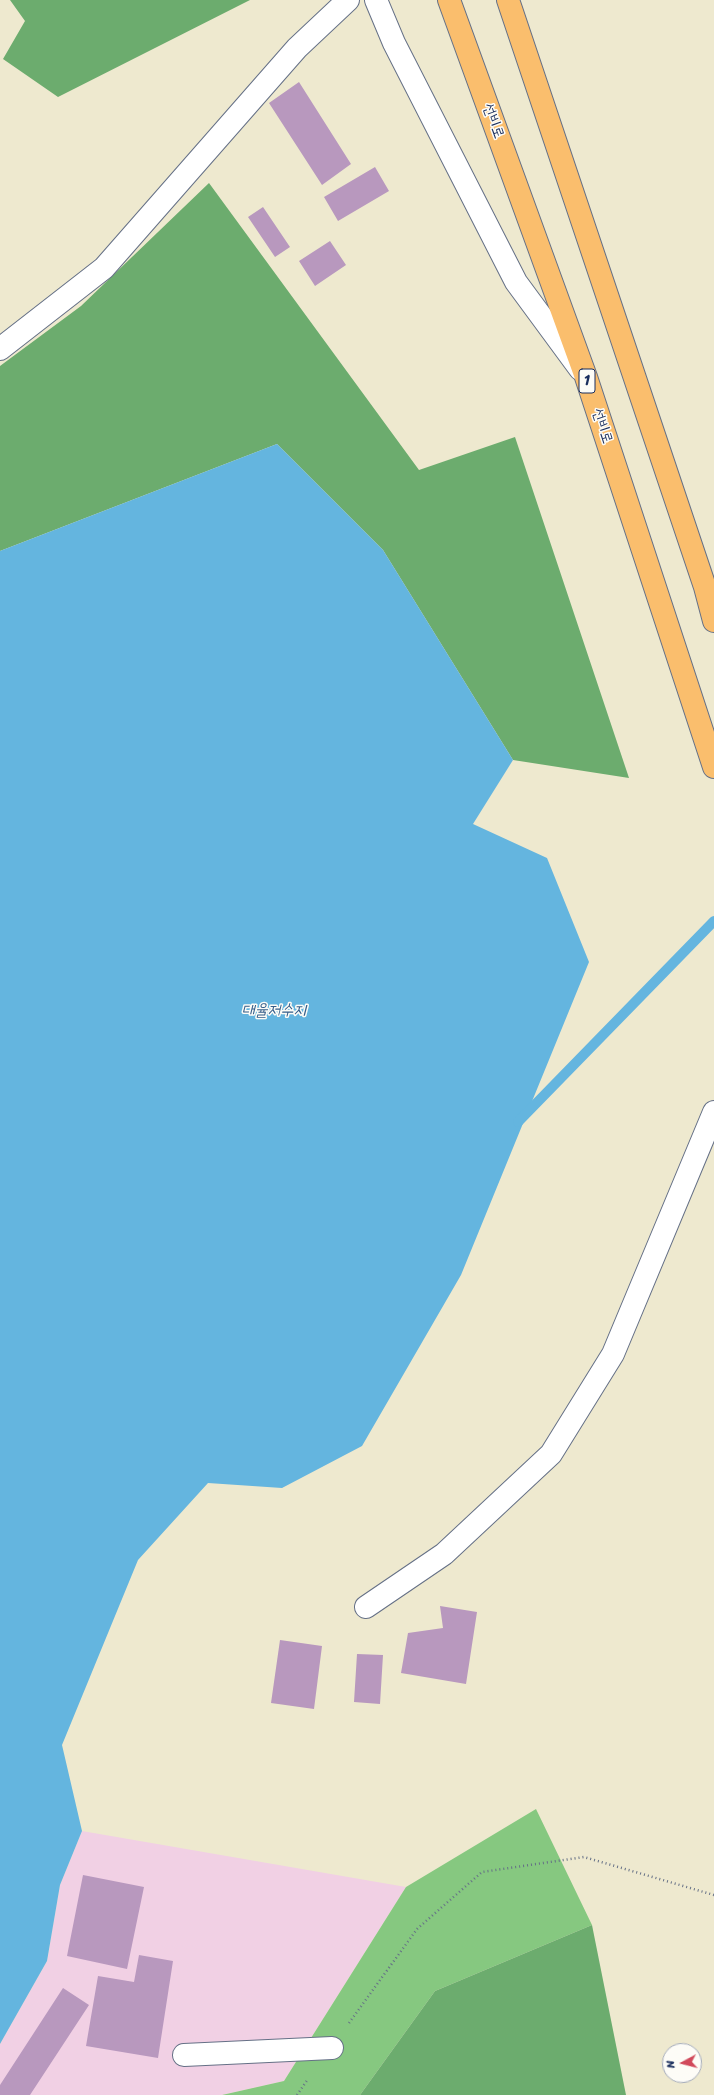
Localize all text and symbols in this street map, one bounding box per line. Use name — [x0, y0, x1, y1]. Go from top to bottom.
street label: 선비로 — [478, 101, 508, 141]
road number: 1 — [579, 369, 595, 393]
street label: 선비로 — [588, 406, 616, 446]
water label: 대율저수지 — [242, 1001, 306, 1021]
north arrow — [662, 2043, 702, 2083]
text: N — [661, 2059, 680, 2069]

